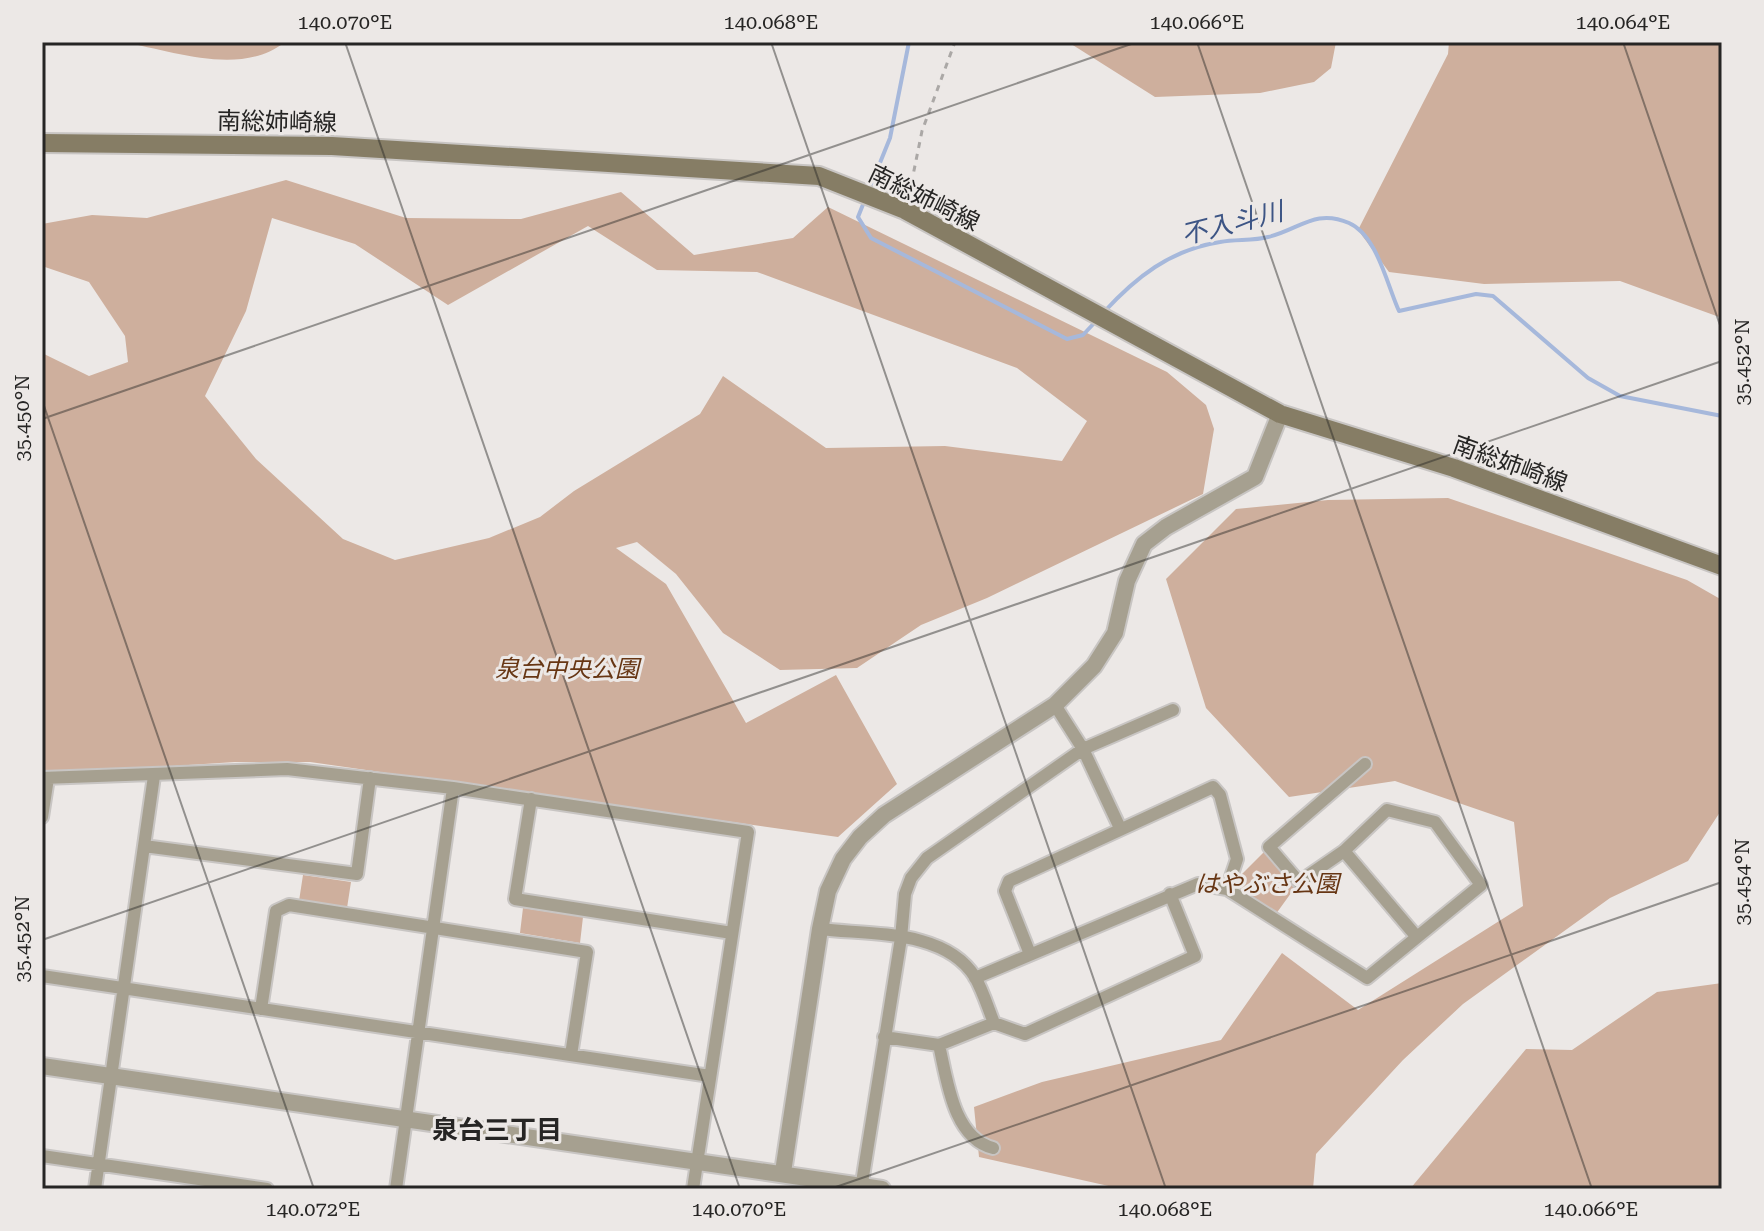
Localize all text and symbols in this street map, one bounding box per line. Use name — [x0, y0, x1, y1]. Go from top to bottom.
text: 140.070°E — [298, 10, 392, 34]
text: 140.068°E — [724, 10, 818, 34]
text: 140.066°E — [1150, 10, 1244, 34]
text: 140.064°E — [1576, 10, 1670, 34]
street label: 南総姉崎線 — [217, 107, 337, 137]
street label: 南総姉崎線 — [864, 159, 984, 237]
water label: 不入斗川 — [1178, 195, 1289, 250]
text: 35.452°N — [1730, 319, 1754, 405]
text: 35.450°N — [10, 375, 34, 461]
street label: 南総姉崎線 — [1449, 430, 1571, 498]
park label: 泉台中央公園 — [495, 655, 642, 683]
text: 35.454°N — [1730, 839, 1754, 925]
park label: はやぶさ公園 — [1195, 870, 1342, 898]
text: 35.452°N — [10, 896, 34, 982]
district label: 泉台三丁目 — [432, 1115, 562, 1145]
text: 140.072°E — [266, 1197, 360, 1221]
text: 140.070°E — [692, 1197, 786, 1221]
text: 140.068°E — [1118, 1197, 1212, 1221]
text: 140.066°E — [1544, 1197, 1638, 1221]

